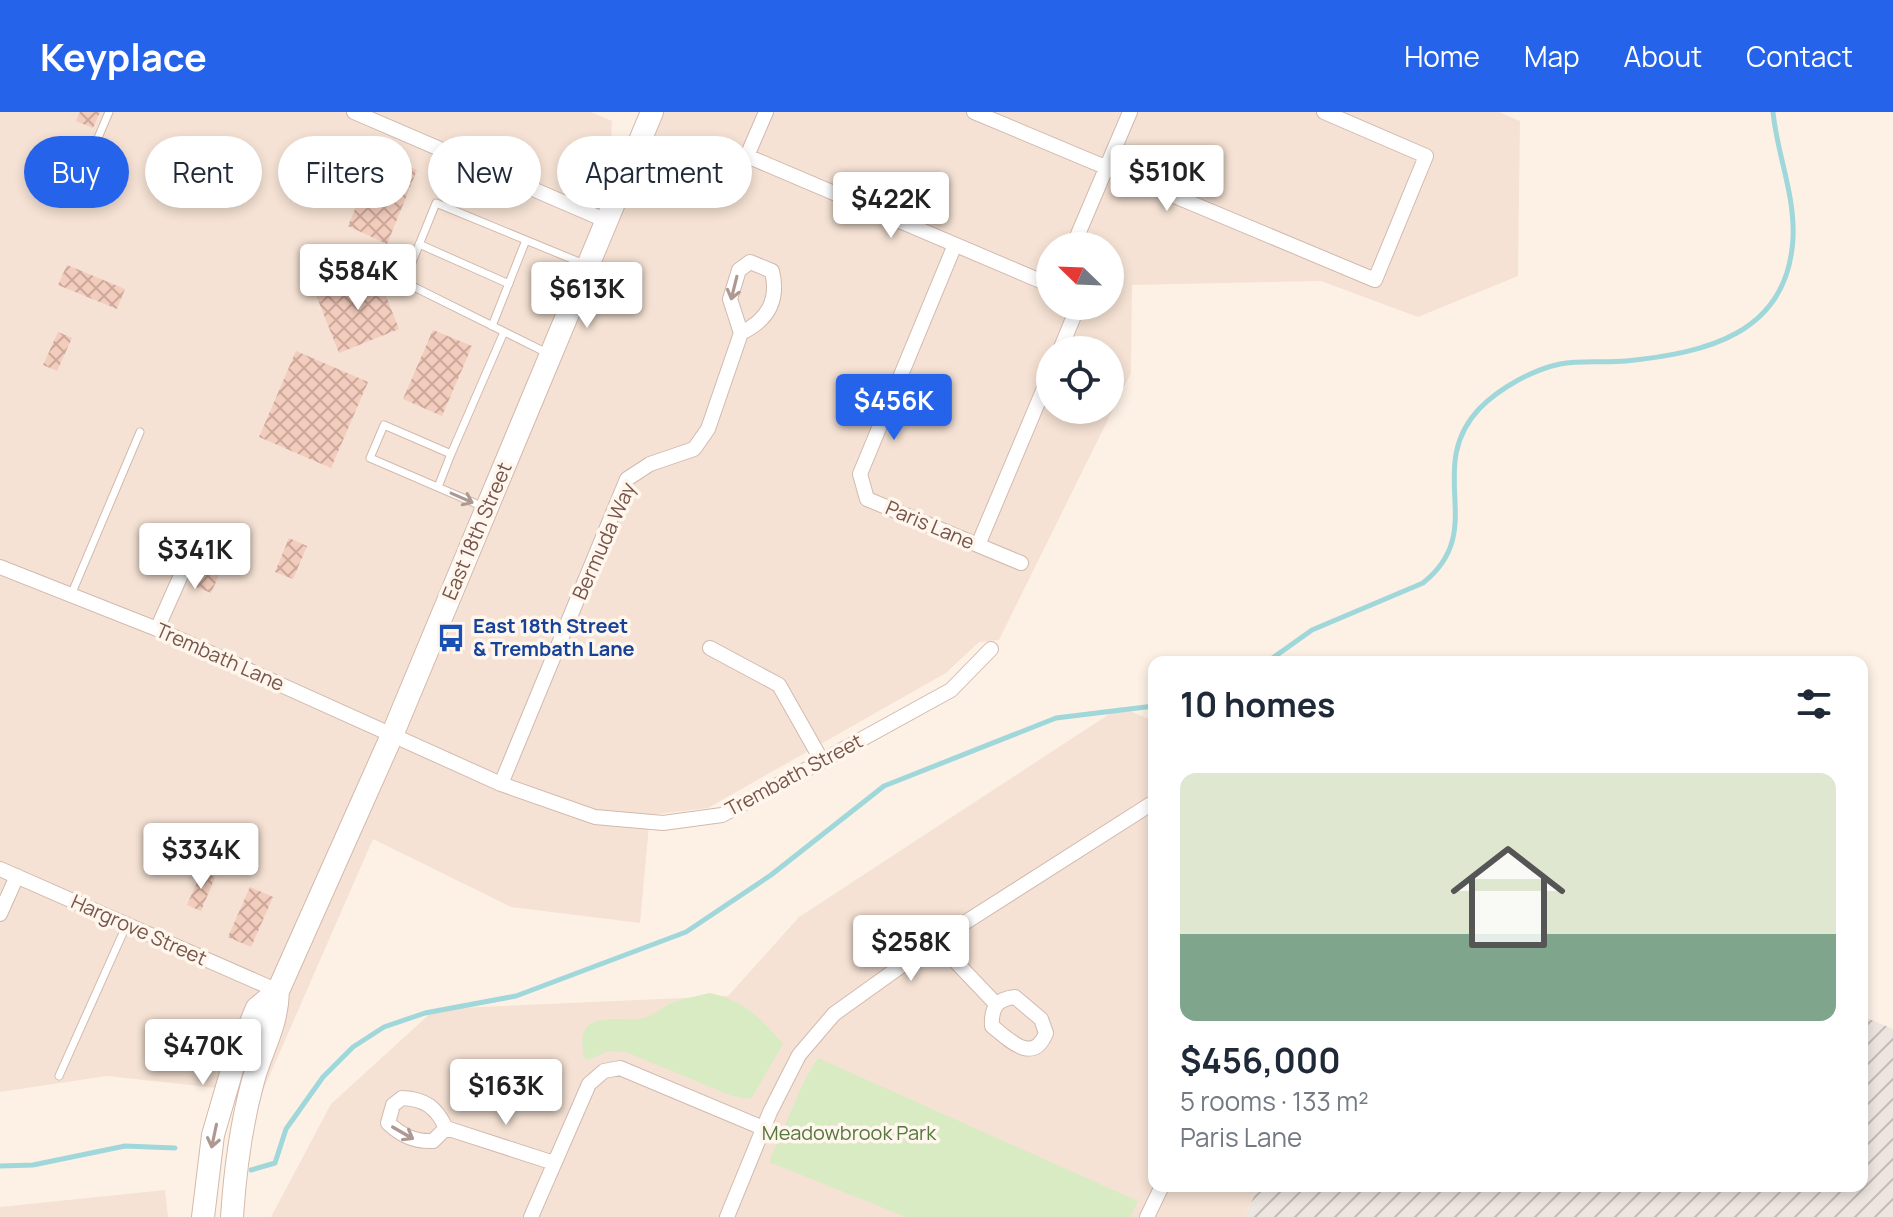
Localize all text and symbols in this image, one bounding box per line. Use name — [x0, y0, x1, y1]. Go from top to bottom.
text: Keyplace — [40, 30, 207, 82]
text: Home — [1404, 37, 1480, 75]
text: Map — [1524, 37, 1580, 75]
text: About — [1624, 37, 1702, 75]
text: Contact — [1746, 37, 1853, 75]
chip: Buy — [24, 136, 129, 208]
chip: Rent — [145, 136, 262, 208]
chip: Filters — [278, 136, 412, 208]
chip: New — [428, 136, 541, 208]
chip: Apartment — [557, 136, 752, 208]
pin: $510K — [1111, 145, 1223, 213]
text: $510K — [1129, 153, 1205, 189]
pin: $422K — [835, 172, 947, 240]
text: $422K — [851, 180, 931, 216]
north arrow — [1036, 232, 1124, 320]
map controls — [1036, 232, 1124, 424]
pin: $584K — [302, 244, 414, 312]
text: $584K — [318, 252, 398, 288]
pin: $613K — [531, 262, 643, 330]
text: $613K — [549, 270, 625, 306]
one-way arrow — [725, 275, 740, 301]
button: locate — [1036, 336, 1124, 424]
pin: $456K — [838, 374, 950, 442]
text: $456K — [854, 382, 934, 418]
street label: East 18th Street — [435, 458, 518, 604]
street label: Bermuda Way — [566, 477, 642, 604]
one-way arrow — [449, 491, 474, 506]
street label: Paris Lane — [882, 494, 979, 555]
pin: $341K — [139, 523, 251, 591]
text: $341K — [157, 531, 233, 567]
place label: East 18th Street & Trembath Lane — [473, 612, 635, 662]
street label: Trembath Lane — [152, 616, 289, 697]
bus stop icon: East 18th Street & Trembath Lane — [436, 623, 466, 653]
text: 10 homes — [1180, 681, 1336, 727]
icon: filters — [1792, 682, 1836, 726]
street label: Trembath Street — [720, 727, 867, 822]
pin: $334K — [145, 823, 257, 891]
icon: home — [1436, 825, 1580, 969]
text: $334K — [161, 831, 241, 867]
street label: Hargrove Street — [67, 887, 211, 972]
pin: $258K — [855, 915, 967, 983]
text: $258K — [871, 923, 951, 959]
pin: $470K — [147, 1019, 259, 1087]
text: $470K — [163, 1027, 243, 1063]
text: $456,000 — [1180, 1037, 1341, 1083]
pin: $163K — [450, 1059, 562, 1127]
text: $163K — [468, 1067, 544, 1103]
text: 5 rooms · 133 m² — [1180, 1083, 1369, 1119]
park label: Meadowbrook Park — [762, 1119, 937, 1146]
text: Paris Lane — [1180, 1119, 1302, 1155]
one-way arrow — [206, 1123, 221, 1148]
one-way arrow — [391, 1125, 414, 1141]

